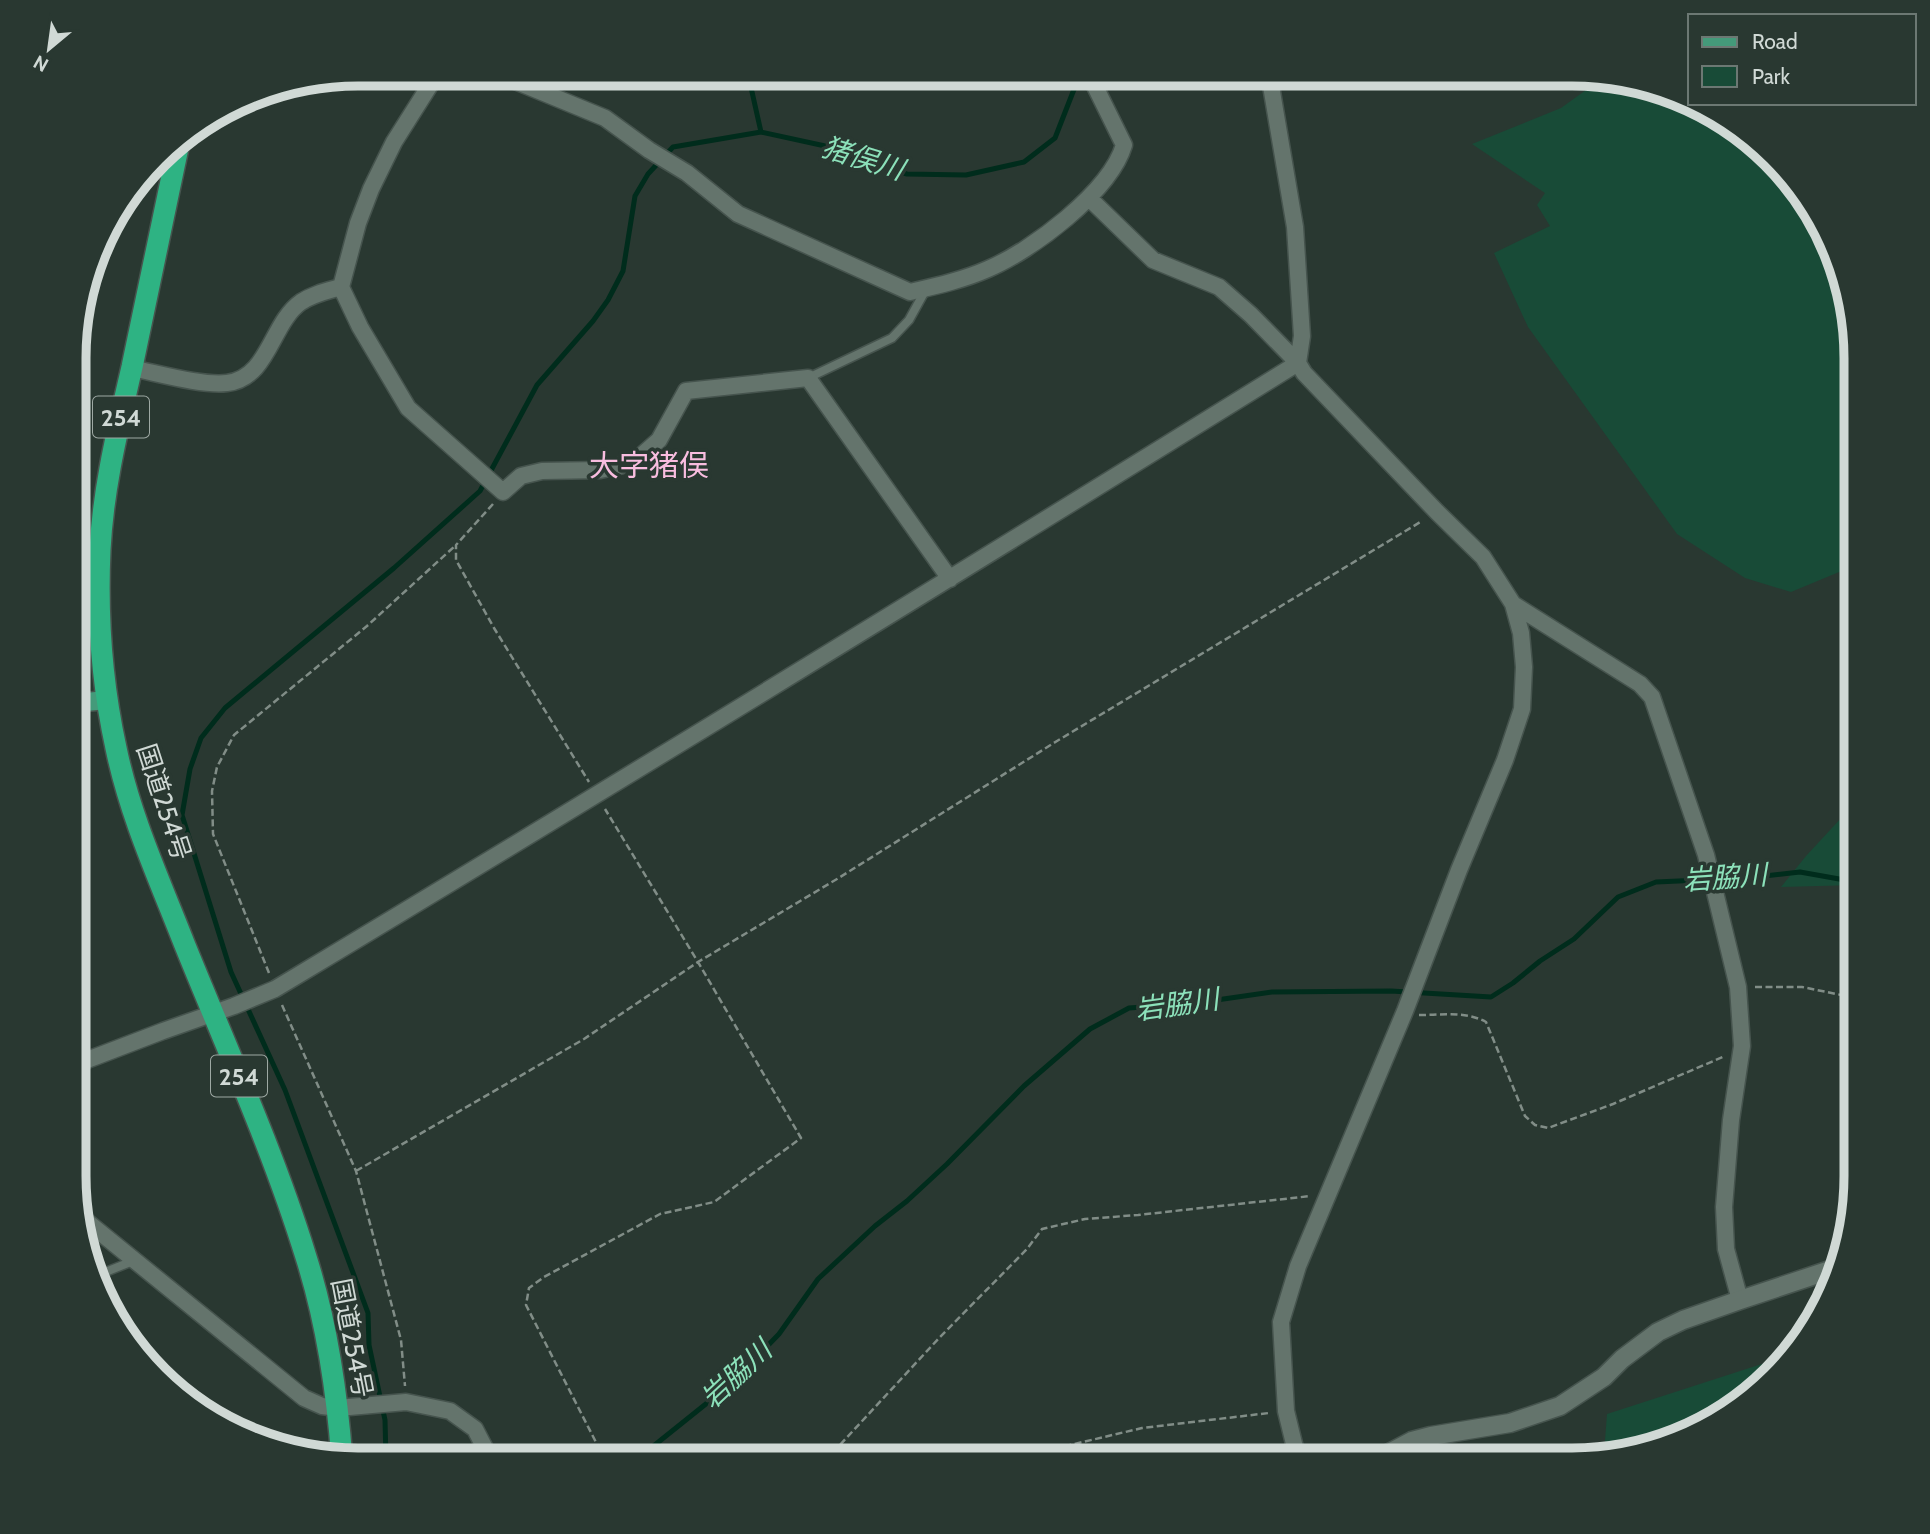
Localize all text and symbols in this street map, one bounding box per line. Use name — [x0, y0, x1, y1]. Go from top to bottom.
north arrow — [14, 14, 84, 84]
legend — [1688, 14, 1916, 105]
text: Road — [1752, 29, 1798, 54]
text: N — [30, 50, 52, 77]
text: Park — [1752, 64, 1790, 89]
water label: 猪俣川 — [818, 129, 911, 187]
road number: 254 — [93, 396, 149, 438]
district label: 大字猪俣 — [589, 447, 709, 484]
street label: 国道254号 — [130, 740, 198, 864]
water label: 岩脇川 — [1682, 857, 1771, 897]
water label: 岩脇川 — [1133, 981, 1224, 1027]
road number: 254 — [211, 1056, 267, 1096]
street label: 国道254号 — [325, 1276, 379, 1400]
water label: 岩脇川 — [694, 1331, 780, 1415]

